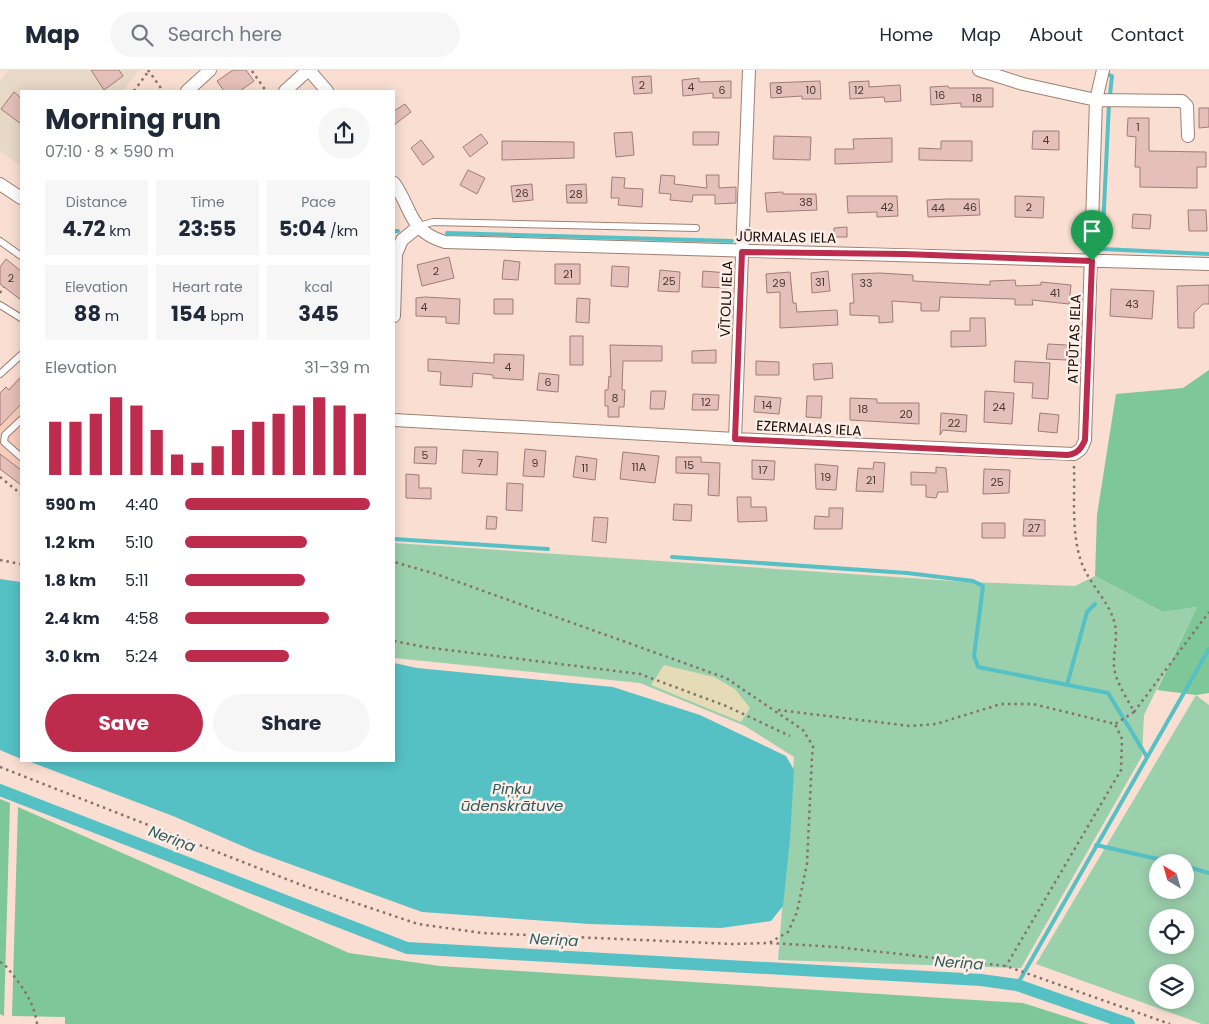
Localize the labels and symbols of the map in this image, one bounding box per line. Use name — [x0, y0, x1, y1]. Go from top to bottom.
house number: 2 — [639, 77, 645, 93]
house number: 4 — [688, 79, 695, 95]
house number: 6 — [719, 82, 726, 98]
house number: 8 — [776, 82, 783, 98]
house number: 10 — [806, 82, 816, 98]
house number: 12 — [854, 82, 864, 98]
house number: 16 — [935, 87, 945, 103]
house number: 18 — [972, 90, 982, 106]
house number: 1 — [1136, 119, 1140, 135]
house number: 4 — [1043, 132, 1050, 148]
house number: 26 — [515, 185, 529, 201]
house number: 28 — [569, 186, 583, 202]
house number: 38 — [799, 194, 813, 210]
house number: 42 — [880, 199, 894, 215]
house number: 46 — [963, 199, 977, 215]
house number: 2 — [1026, 199, 1032, 215]
house number: 44 — [931, 200, 945, 216]
pin — [1071, 210, 1113, 261]
street label: JŪRMALAS IELA — [736, 226, 836, 248]
street label: VĪTOLU IELA — [715, 260, 737, 338]
house number: 2 — [433, 263, 439, 279]
house number: 21 — [563, 266, 573, 282]
house number: 2 — [8, 270, 14, 286]
house number: 25 — [662, 273, 676, 289]
house number: 31 — [815, 274, 825, 290]
house number: 29 — [772, 275, 786, 291]
house number: 33 — [860, 275, 872, 291]
house number: 41 — [1050, 285, 1060, 301]
street label: ATPŪTAS IELA — [1062, 294, 1086, 384]
house number: 43 — [1125, 296, 1139, 312]
house number: 4 — [421, 299, 428, 315]
house number: 4 — [505, 359, 512, 375]
house number: 6 — [545, 374, 552, 390]
house number: 8 — [612, 390, 619, 406]
house number: 12 — [701, 394, 711, 410]
house number: 14 — [762, 397, 772, 413]
house number: 24 — [992, 399, 1006, 415]
house number: 18 — [858, 401, 868, 417]
house number: 20 — [899, 406, 913, 422]
street label: EZERMALAS IELA — [756, 415, 862, 441]
house number: 22 — [948, 415, 960, 431]
house number: 5 — [422, 447, 429, 463]
house number: 7 — [477, 455, 483, 471]
house number: 9 — [532, 455, 539, 471]
house number: 15 — [684, 457, 694, 473]
house number: 11A — [632, 459, 647, 475]
house number: 11 — [581, 460, 589, 476]
house number: 17 — [758, 462, 768, 478]
house number: 19 — [821, 469, 831, 485]
house number: 21 — [866, 472, 876, 488]
house number: 25 — [990, 474, 1004, 490]
house number: 27 — [1028, 520, 1040, 536]
water label: Piņķu ūdenskrātuve — [461, 778, 563, 816]
water label: Neriņa — [146, 820, 199, 857]
north arrow — [1149, 854, 1194, 899]
water label: Neriņa — [529, 928, 579, 951]
water label: Neriņa — [934, 950, 984, 975]

